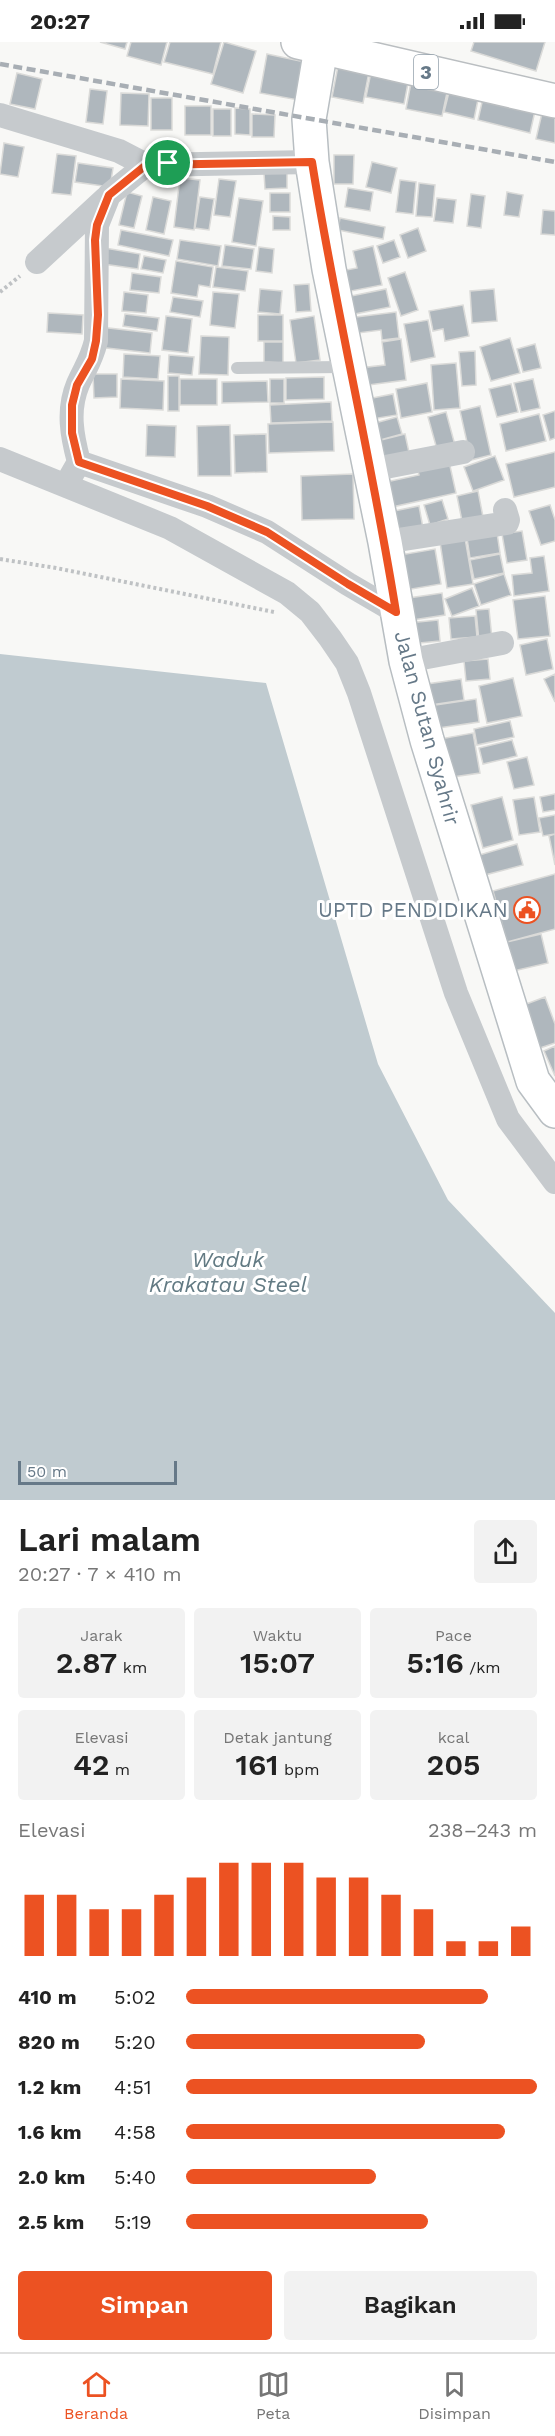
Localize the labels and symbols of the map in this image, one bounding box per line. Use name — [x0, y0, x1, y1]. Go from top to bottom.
road number: 3 — [414, 55, 438, 89]
pin — [142, 137, 193, 188]
street label: Jalan Sutan Syahrir — [390, 628, 466, 828]
public building icon: UPTD PENDIDIKAN — [512, 895, 542, 925]
place label: UPTD PENDIDIKAN — [318, 897, 508, 922]
water label: Waduk Krakatau Steel — [149, 1247, 308, 1297]
scale bar — [18, 1458, 177, 1486]

